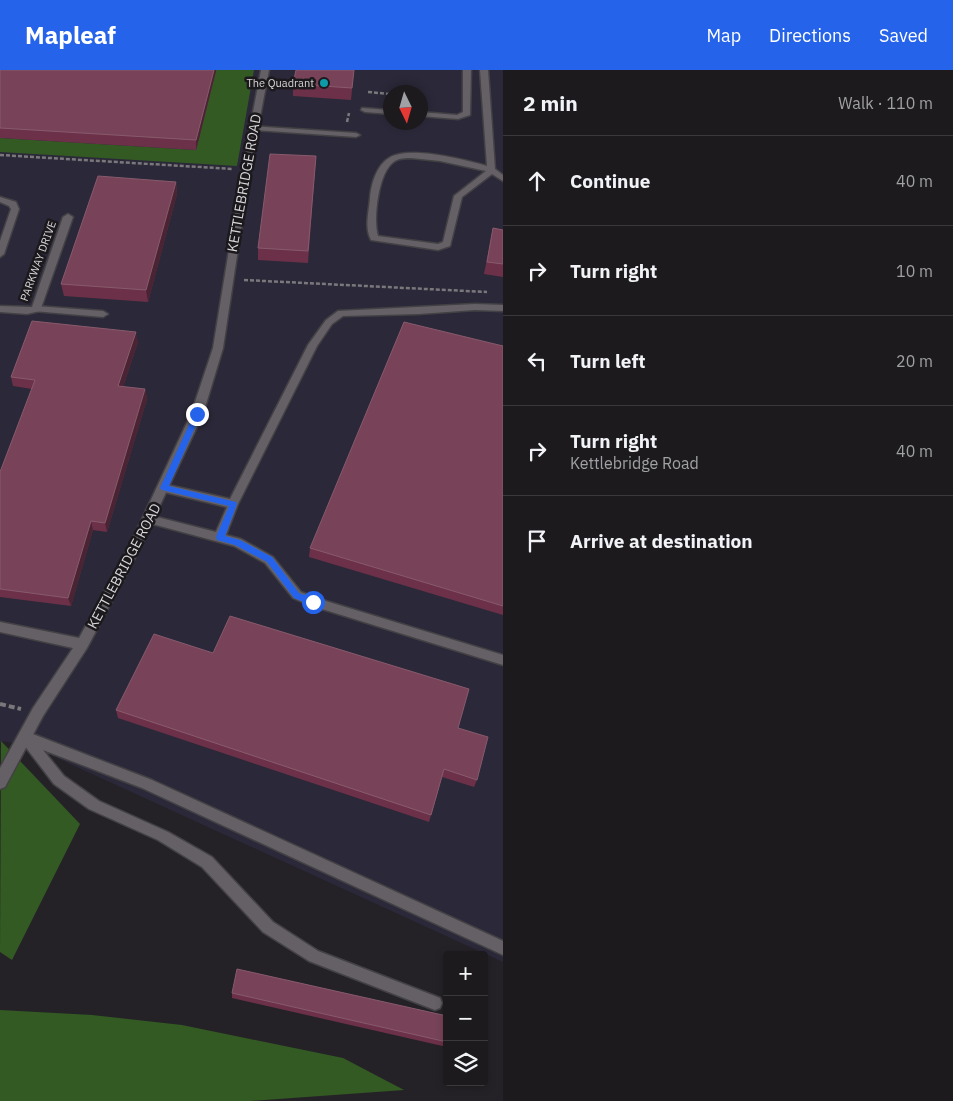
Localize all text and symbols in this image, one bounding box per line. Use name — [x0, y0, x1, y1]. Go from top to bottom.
text: Mapleaf — [25, 19, 116, 51]
text: Map — [706, 24, 741, 47]
text: Directions — [769, 24, 851, 47]
text: Saved — [879, 24, 928, 47]
place label: The Quadrant — [247, 76, 314, 90]
marker: The Quadrant — [318, 77, 330, 89]
north arrow — [383, 85, 428, 130]
text: 2 min — [523, 89, 578, 117]
text: Walk · 110 m — [838, 93, 933, 113]
street label: KETTLEBRIDGE ROAD — [223, 113, 265, 253]
icon: ahead — [523, 167, 551, 195]
text: Continue — [570, 169, 650, 193]
text: 40 m — [896, 171, 933, 191]
street label: PARKWAY DRIVE — [17, 219, 59, 303]
icon: right — [523, 257, 551, 285]
text: Turn right — [570, 259, 657, 283]
text: 10 m — [896, 261, 933, 281]
icon: left — [523, 347, 551, 375]
text: Turn left — [570, 349, 646, 373]
text: 20 m — [896, 351, 933, 371]
route end — [186, 403, 209, 426]
text: Turn right — [570, 429, 657, 453]
icon: right — [523, 437, 551, 465]
text: 40 m — [896, 441, 933, 461]
text: Kettlebridge Road — [570, 453, 699, 473]
street label: KETTLEBRIDGE ROAD — [83, 500, 165, 632]
icon: arrive — [523, 527, 551, 555]
text: Arrive at destination — [570, 529, 753, 553]
route start — [302, 591, 325, 614]
map controls — [443, 951, 488, 1086]
button: + — [443, 951, 488, 996]
button: − — [443, 996, 488, 1041]
button: layers — [443, 1041, 488, 1086]

